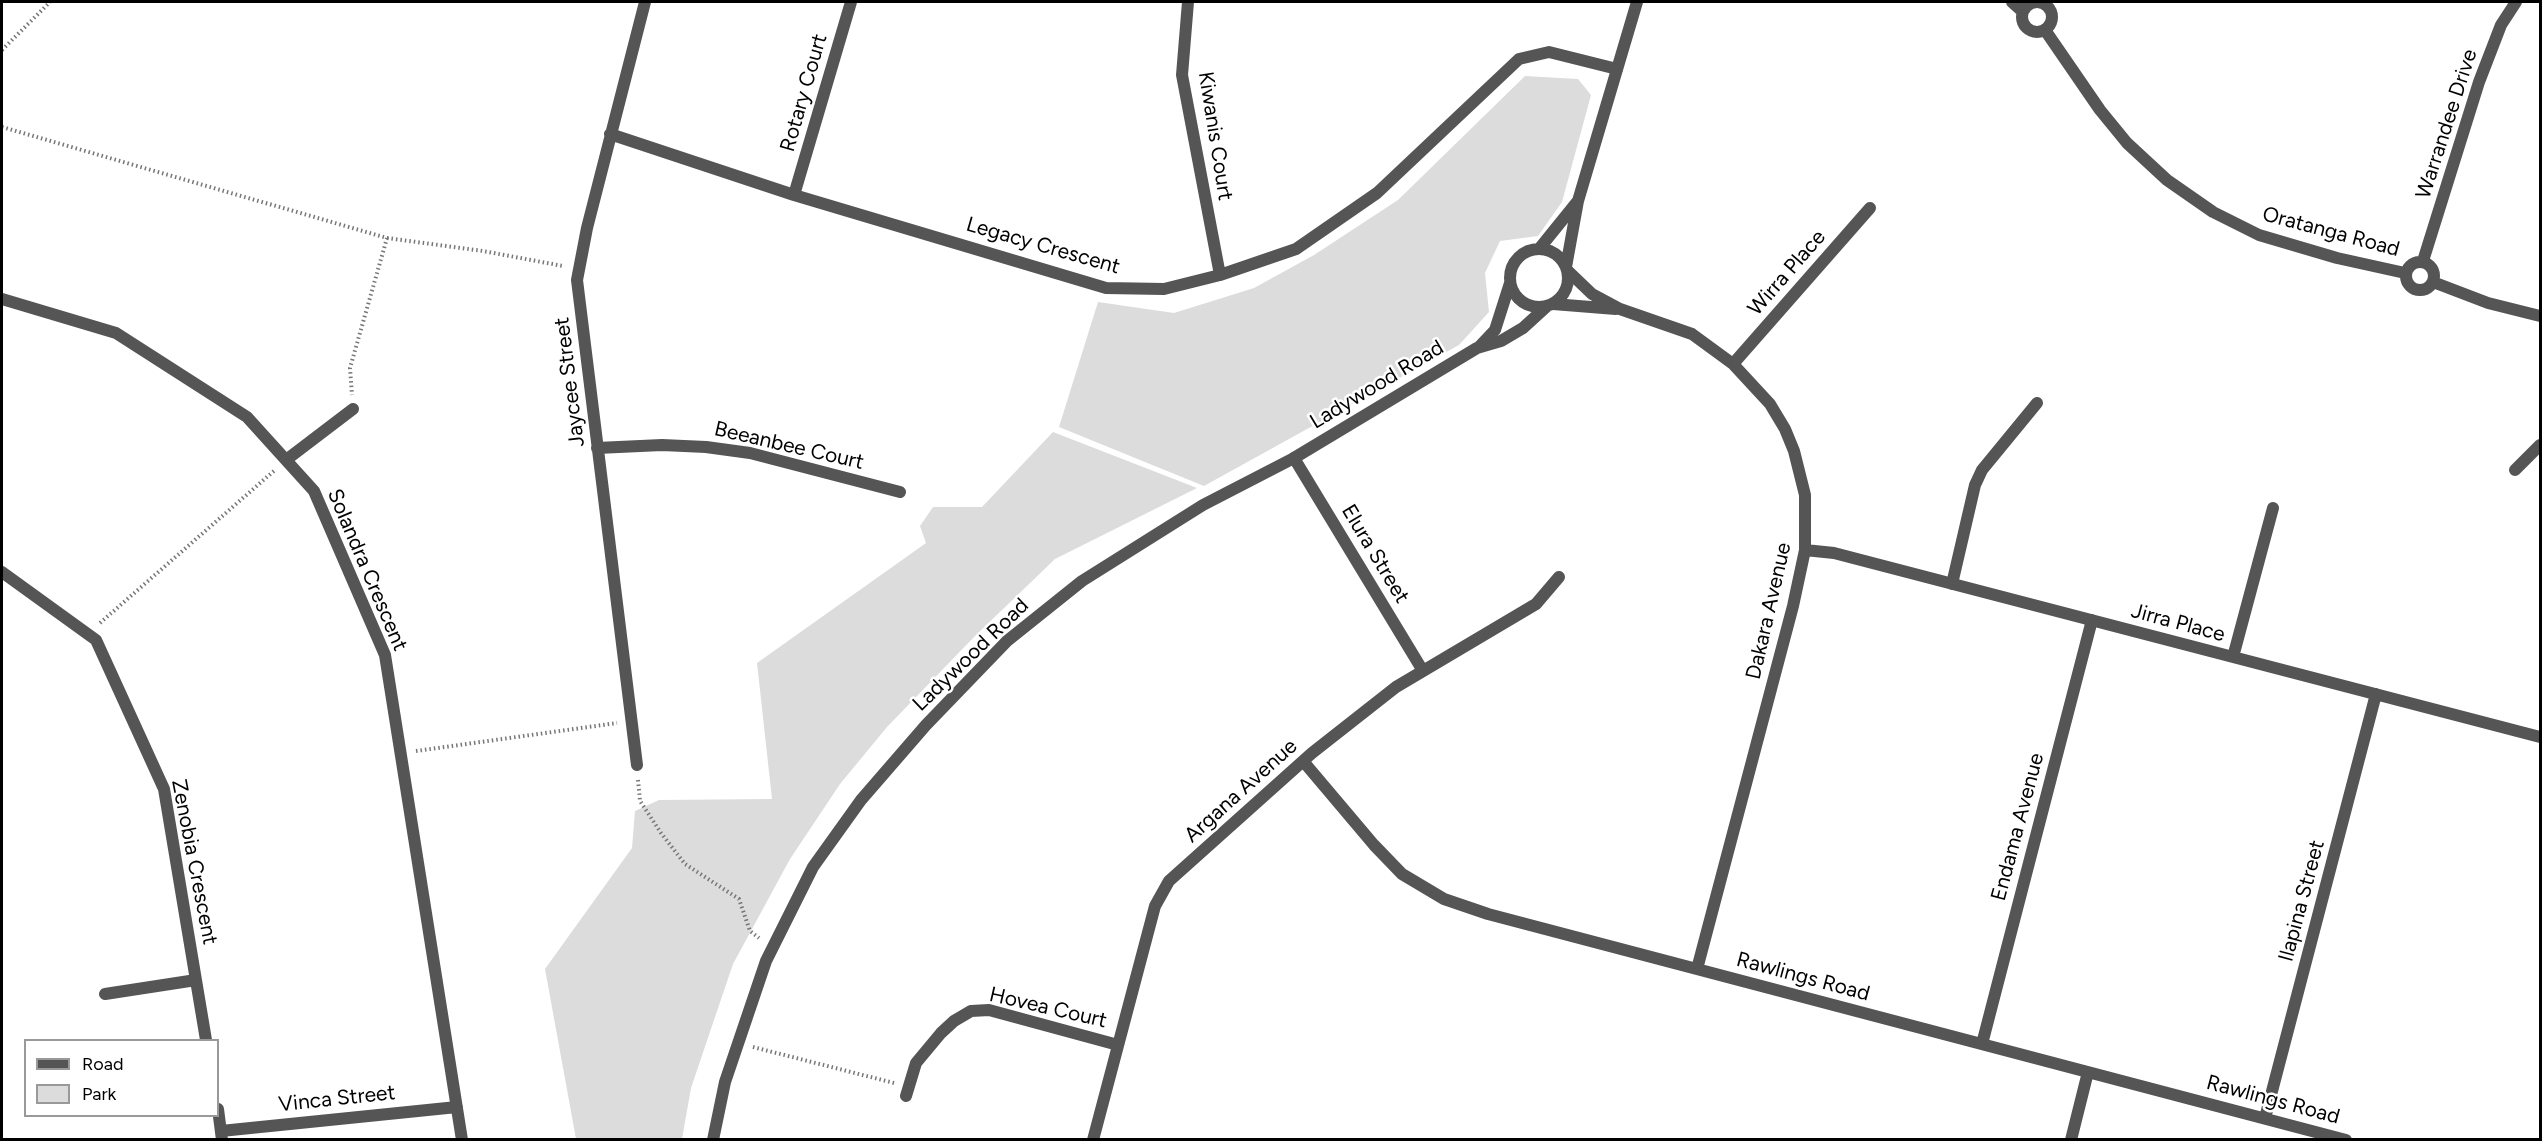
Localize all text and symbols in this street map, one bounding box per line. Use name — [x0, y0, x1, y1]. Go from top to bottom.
street label: Rotary Court — [775, 31, 833, 155]
street label: Warrandee Drive — [2411, 46, 2483, 202]
street label: Kiwanis Court — [1192, 70, 1238, 202]
street label: Oratanga Road — [2260, 202, 2402, 262]
street label: Legacy Crescent — [963, 212, 1123, 280]
street label: Wirra Place — [1743, 225, 1831, 321]
street label: Jaycee Street — [550, 316, 590, 448]
street label: Ladywood Road — [1306, 335, 1448, 435]
street label: Beeanbee Court — [712, 417, 866, 475]
street label: Solandra Crescent — [322, 485, 412, 655]
street label: Elura Street — [1336, 500, 1414, 608]
street label: Dakara Avenue — [1741, 540, 1797, 682]
street label: Ladywood Road — [908, 593, 1034, 717]
street label: Jirra Place — [2128, 598, 2228, 648]
street label: Argana Avenue — [1179, 734, 1303, 848]
street label: Endama Avenue — [1986, 750, 2050, 904]
street label: Zenobia Crescent — [166, 777, 222, 947]
street label: Ilapina Street — [2274, 838, 2330, 964]
street label: Rawlings Road — [1734, 947, 1872, 1007]
street label: Hovea Court — [987, 982, 1109, 1034]
legend — [24, 1039, 219, 1117]
text: Road — [82, 1053, 123, 1075]
street label: Rawlings Road — [2204, 1070, 2342, 1130]
street label: Vinca Street — [277, 1080, 397, 1118]
text: Park — [82, 1083, 116, 1105]

